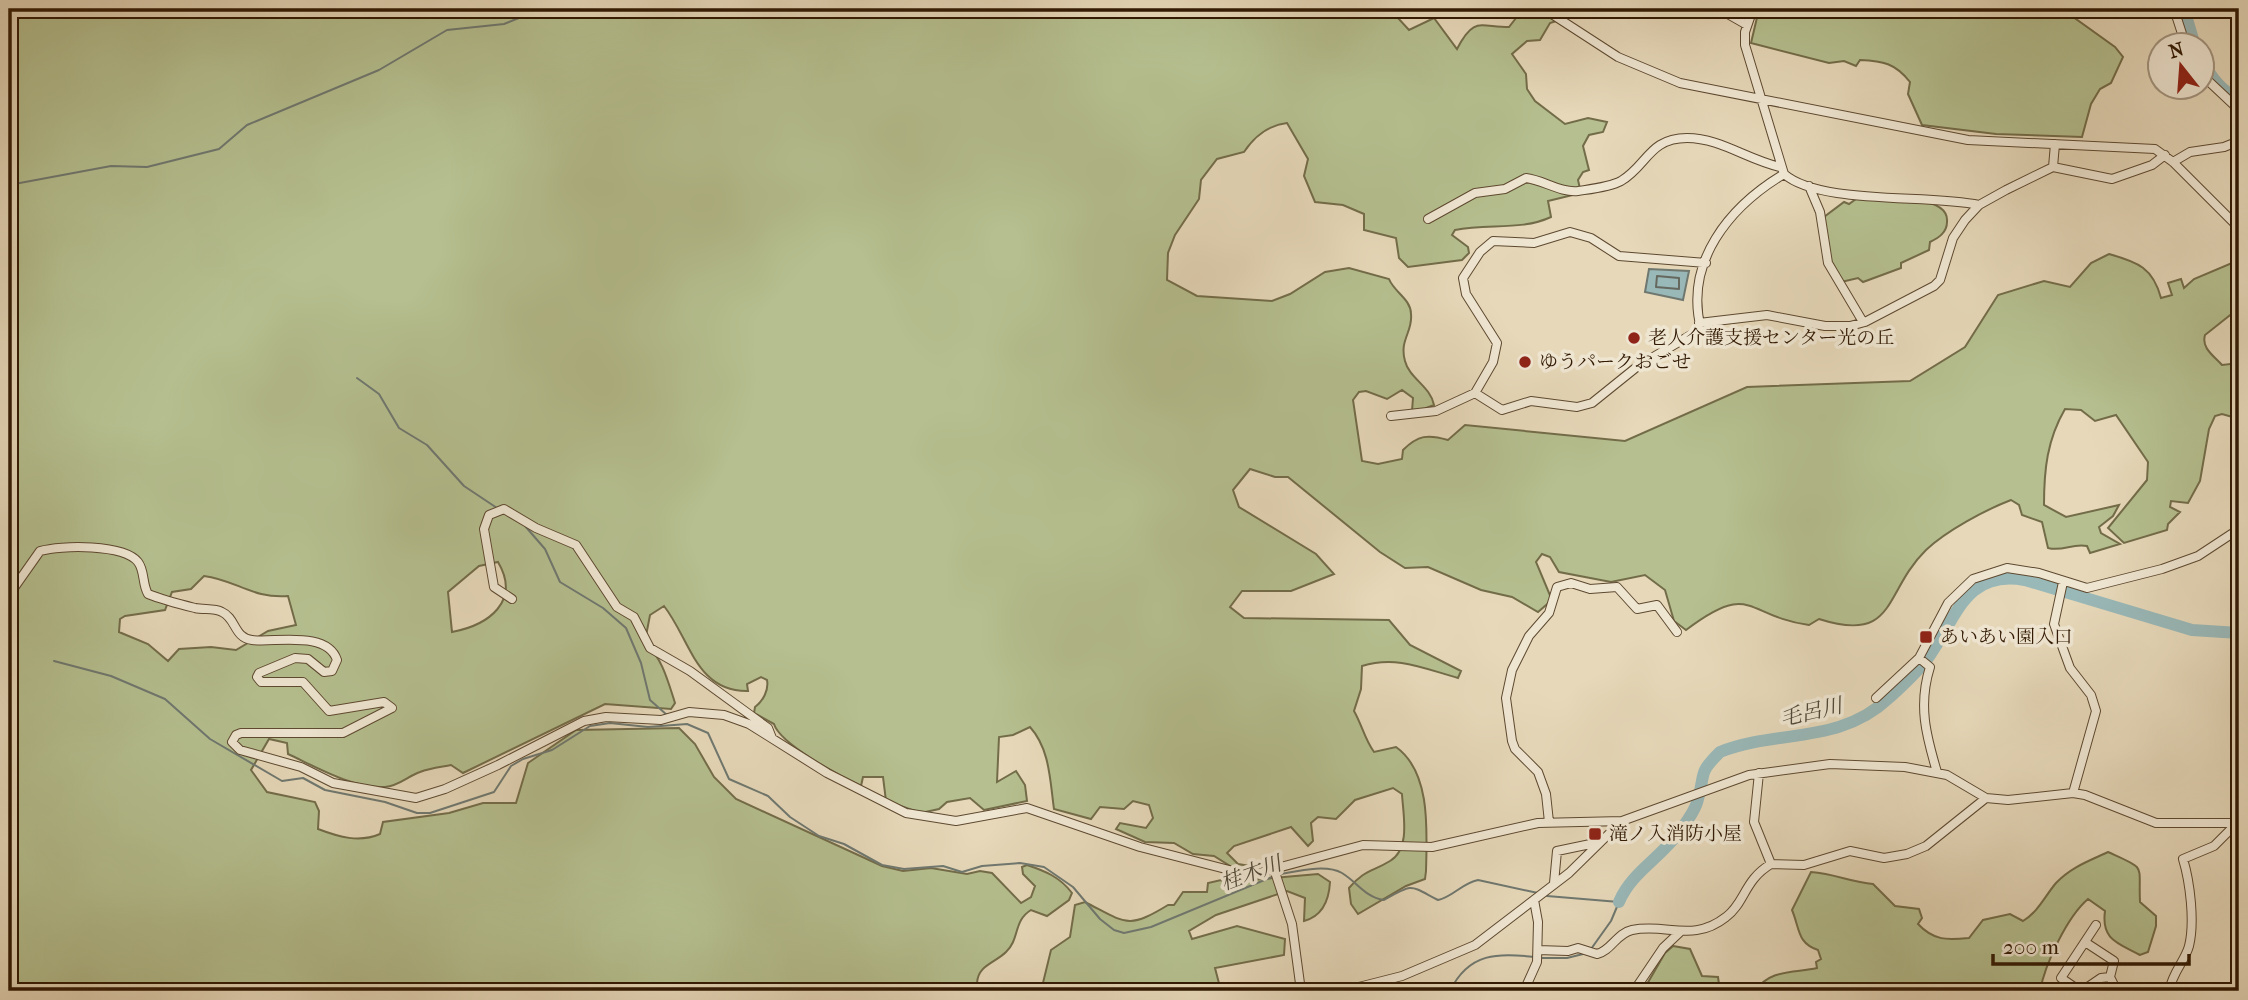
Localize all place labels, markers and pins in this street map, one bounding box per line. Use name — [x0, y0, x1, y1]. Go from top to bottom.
place label: 老人介護支援センター光の丘 — [1648, 327, 1894, 349]
marker: 老人介護支援センター光の丘 — [1626, 330, 1642, 346]
place label: ゆうパークおごせ — [1539, 351, 1691, 373]
marker: ゆうパークおごせ — [1517, 354, 1533, 370]
place label: あいあい園入口 — [1940, 626, 2073, 648]
marker: あいあい園入口 — [1918, 629, 1934, 645]
place label: 滝ノ入消防小屋 — [1609, 823, 1742, 845]
marker: 滝ノ入消防小屋 — [1587, 826, 1603, 842]

